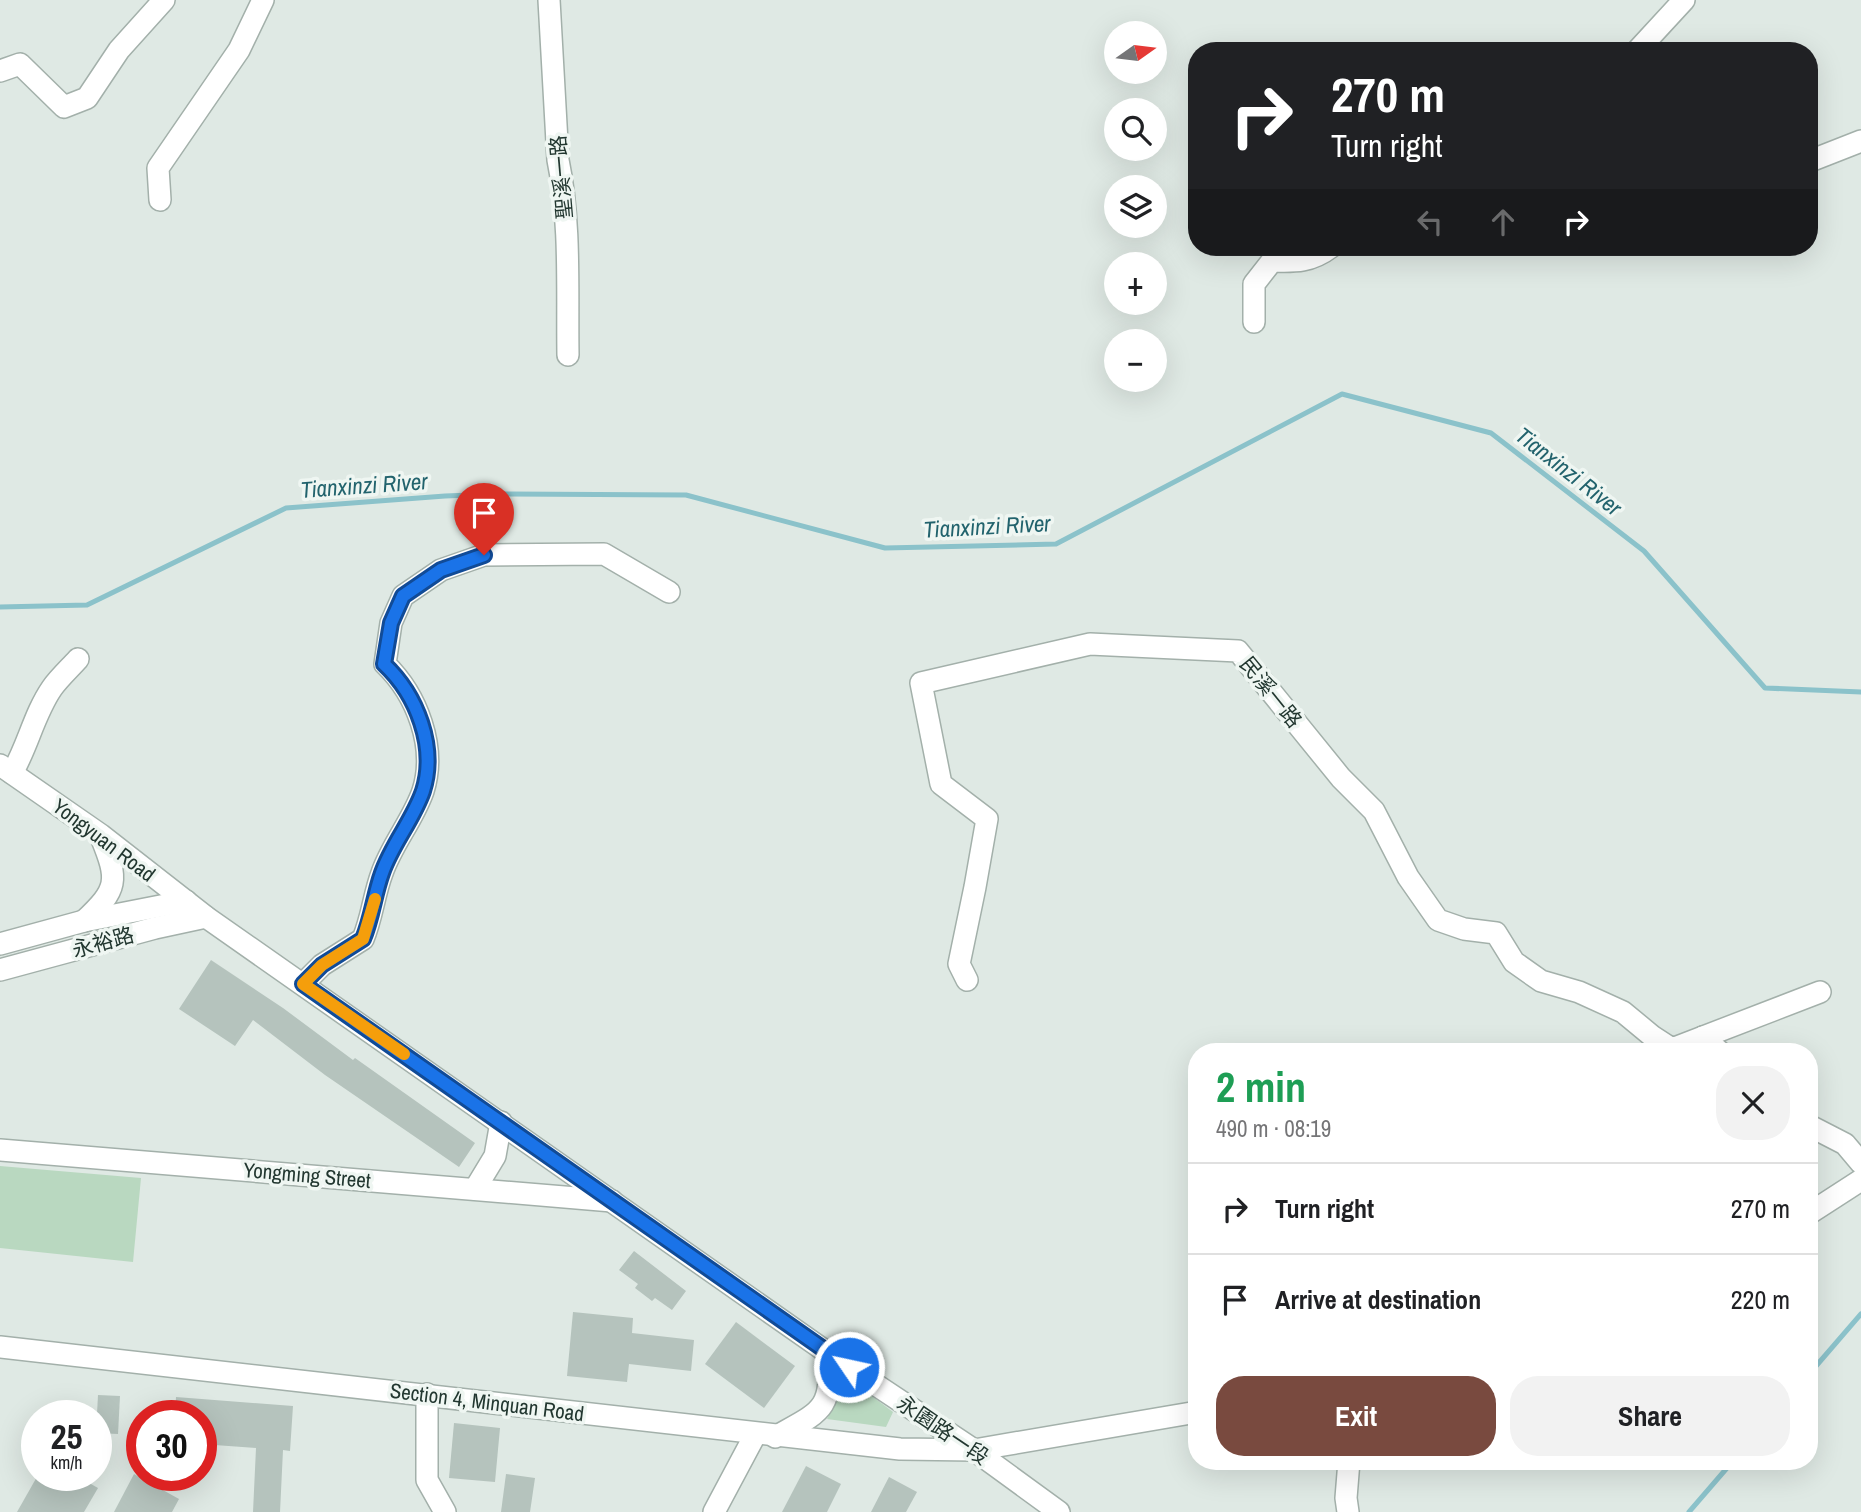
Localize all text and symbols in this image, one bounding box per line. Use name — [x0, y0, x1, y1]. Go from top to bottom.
north arrow — [1104, 21, 1167, 84]
map controls — [1104, 21, 1167, 392]
text: 270 m — [1331, 61, 1445, 127]
icon: right — [1216, 70, 1307, 161]
button: search — [1104, 98, 1167, 161]
text: Turn right — [1331, 124, 1443, 167]
street label: 聖溪一路 — [543, 134, 579, 220]
button: layers — [1104, 175, 1167, 238]
icon: left — [1411, 203, 1449, 241]
icon: ahead — [1484, 203, 1522, 241]
icon: right — [1557, 203, 1595, 241]
button: + — [1104, 252, 1167, 315]
button: − — [1104, 329, 1167, 392]
water label: Tianxinzi River — [1509, 420, 1629, 523]
water label: Tianxinzi River — [300, 465, 429, 505]
pin — [454, 483, 514, 555]
icon: arrive — [465, 494, 503, 532]
water label: Tianxinzi River — [923, 507, 1052, 545]
street label: 民溪一路 — [1233, 650, 1309, 734]
street label: Yongyuan Road — [47, 792, 161, 888]
street label: 永裕路 — [69, 920, 137, 964]
text: 2 min — [1216, 1059, 1306, 1115]
button: close — [1716, 1066, 1790, 1140]
text: 490 m · 08:19 — [1216, 1113, 1331, 1144]
street label: Yongming Street — [242, 1155, 372, 1195]
icon: right — [1216, 1190, 1254, 1228]
text: Turn right — [1275, 1191, 1374, 1226]
text: 270 m — [1731, 1191, 1790, 1226]
icon: arrive — [1216, 1281, 1254, 1319]
text: Arrive at destination — [1275, 1282, 1481, 1317]
text: 220 m — [1731, 1282, 1790, 1317]
position arrow — [812, 1330, 886, 1404]
street label: Section 4, Minquan Road — [388, 1376, 586, 1428]
button: Exit — [1216, 1376, 1496, 1456]
button: Share — [1510, 1376, 1790, 1456]
street label: 永園路一段 — [891, 1389, 995, 1471]
speed limit sign: 30 — [126, 1400, 217, 1491]
text: 25 — [51, 1413, 82, 1460]
text: km/h — [51, 1450, 83, 1475]

